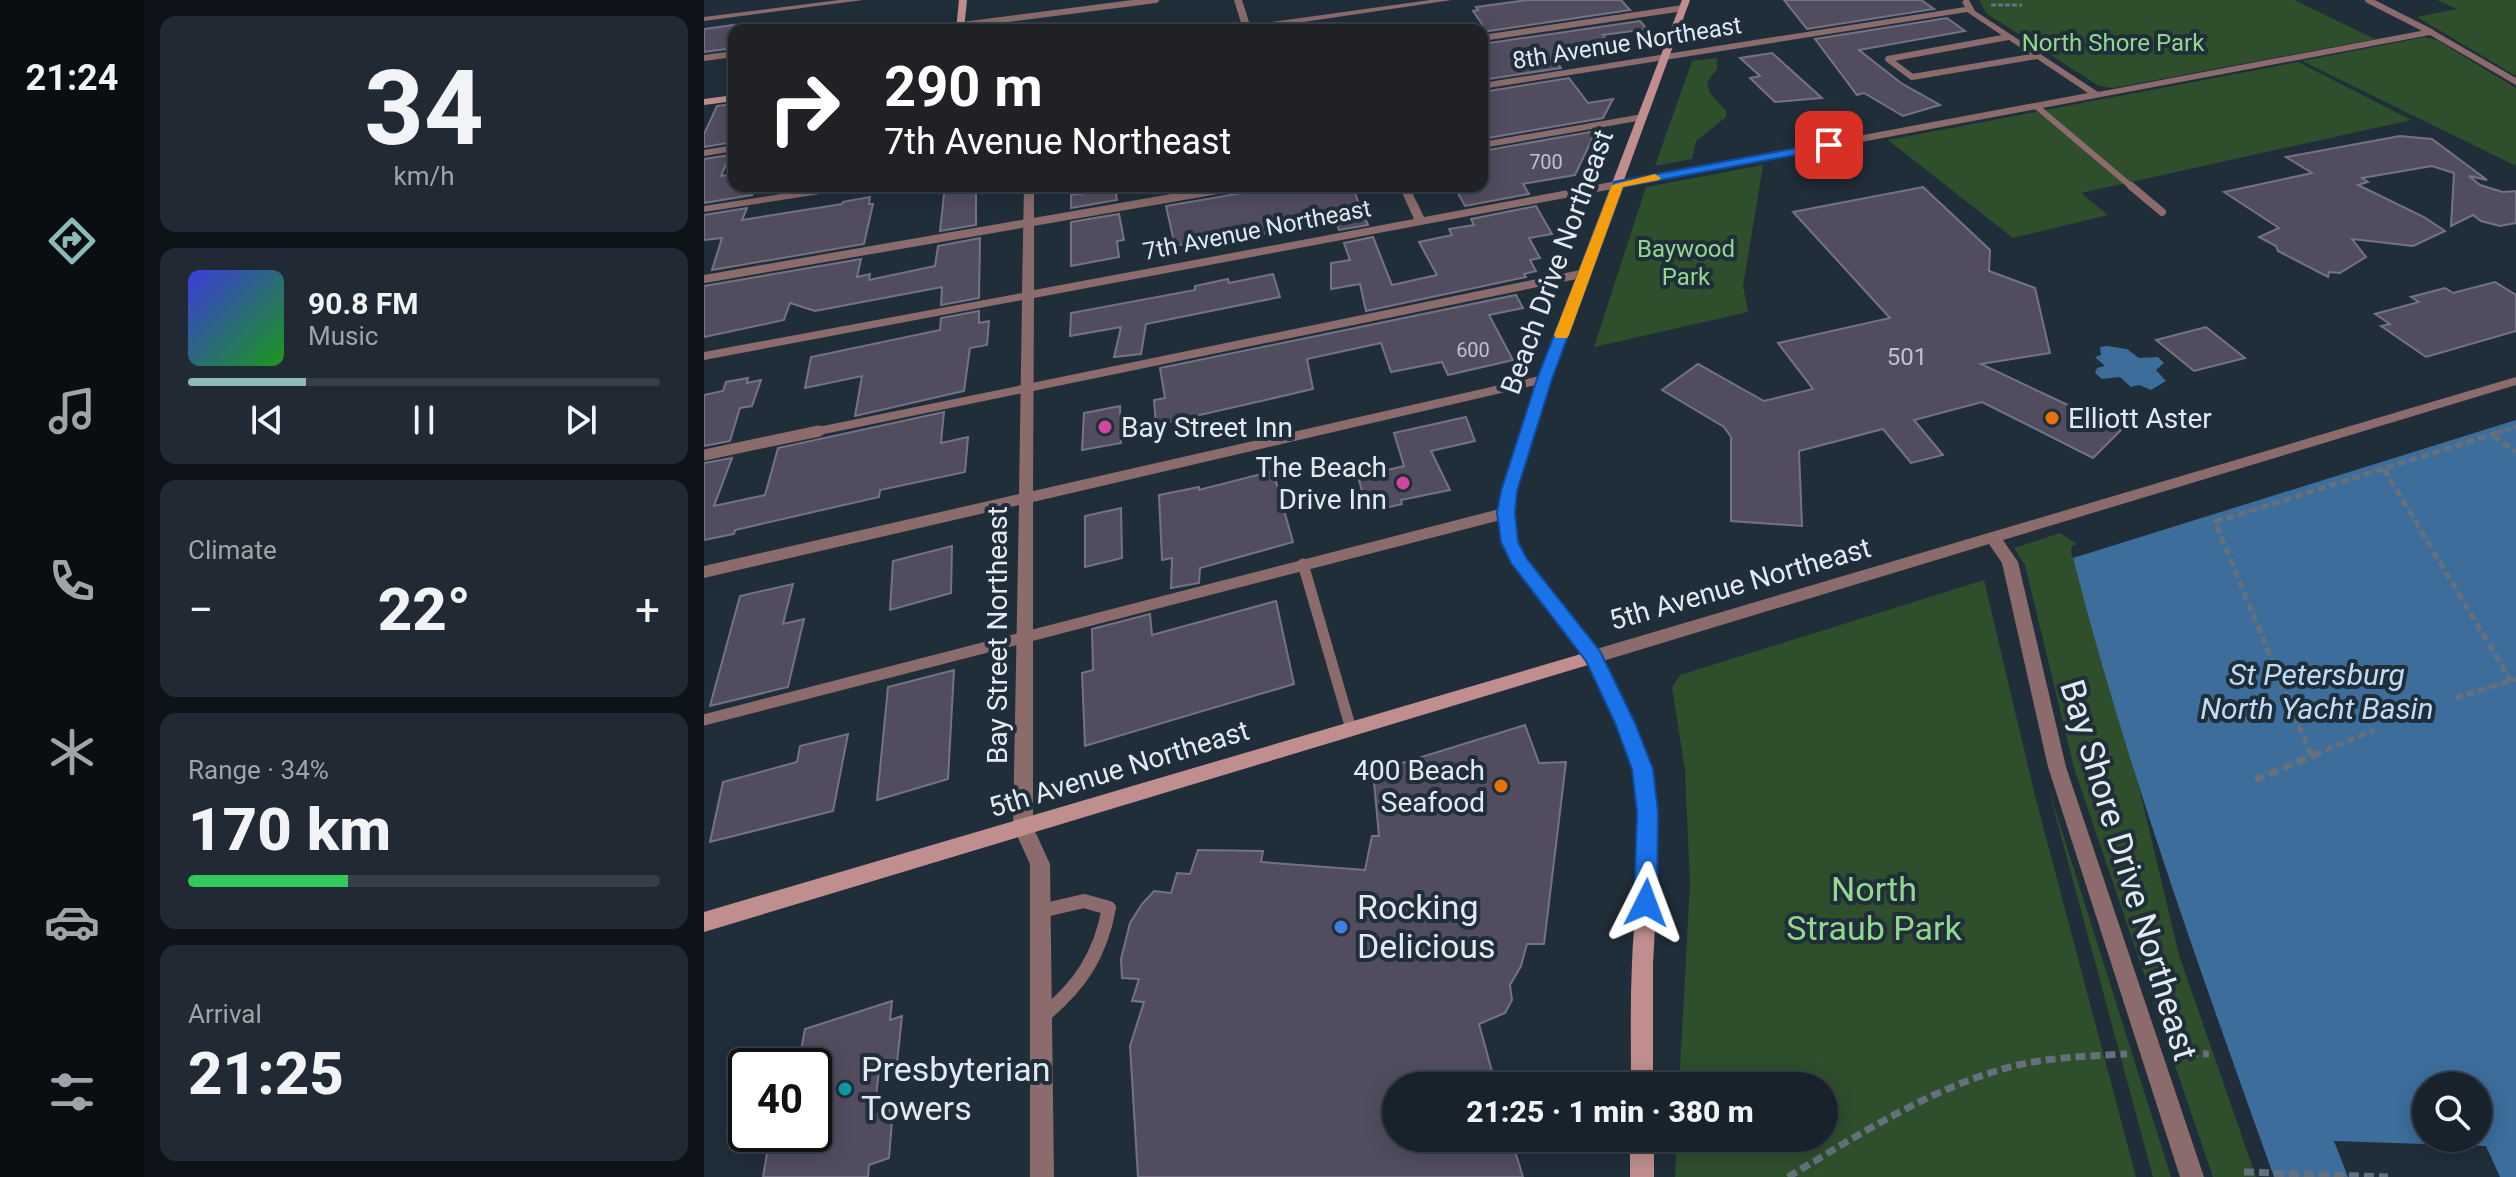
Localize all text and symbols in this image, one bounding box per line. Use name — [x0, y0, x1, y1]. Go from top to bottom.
street label: 8th Avenue Northeast — [1510, 11, 1744, 75]
park label: North Shore Park — [2022, 29, 2205, 57]
text: 34 — [364, 48, 484, 169]
text: 290 m — [884, 54, 1043, 120]
icon: right — [752, 56, 856, 160]
text: 21:24 — [26, 57, 118, 99]
pin — [1795, 111, 1863, 179]
text: 7th Avenue Northeast — [884, 121, 1231, 163]
icon: arrive — [1807, 123, 1851, 167]
street label: Beach Drive Northeast — [1494, 125, 1620, 399]
house number: 700 — [1529, 150, 1563, 174]
text: km/h — [393, 161, 455, 191]
street label: 7th Avenue Northeast — [1141, 194, 1373, 266]
icon: directions — [44, 213, 100, 269]
park label: Baywood Park — [1637, 235, 1735, 291]
text: 90.8 FM — [308, 286, 419, 321]
text: Music — [308, 321, 378, 351]
house number: 600 — [1456, 338, 1490, 362]
house number: 501 — [1887, 343, 1927, 371]
icon: music — [44, 383, 100, 439]
icon: previous — [245, 398, 289, 442]
icon: pause — [402, 398, 446, 442]
icon: next — [559, 398, 603, 442]
place label: Elliott Aster — [2068, 402, 2212, 435]
marker: Elliott Aster — [2043, 409, 2061, 427]
place label: Bay Street Inn — [1121, 411, 1293, 444]
marker: Bay Street Inn — [1096, 418, 1114, 436]
place label: The Beach Drive Inn — [1255, 451, 1387, 516]
marker: The Beach Drive Inn — [1394, 474, 1412, 492]
street label: Bay Street Northeast — [981, 506, 1014, 764]
street label: 5th Avenue Northeast — [1606, 531, 1874, 637]
text: Climate — [188, 535, 277, 565]
icon: phone — [44, 553, 100, 609]
text: 22° — [378, 574, 471, 645]
text: − — [188, 584, 213, 636]
text: + — [635, 584, 660, 636]
water label: St Petersburg North Yacht Basin — [2200, 657, 2434, 726]
street label: Bay Shore Drive Northeast — [2052, 675, 2206, 1065]
street label: 5th Avenue Northeast — [985, 714, 1253, 824]
icon: climate — [44, 724, 100, 780]
place label: 400 Beach Seafood — [1353, 754, 1485, 819]
text: Range · 34% — [188, 755, 329, 785]
marker: 400 Beach Seafood — [1492, 777, 1510, 795]
text: 170 km — [188, 794, 391, 865]
position arrow — [1604, 861, 1688, 945]
park label: North Straub Park — [1786, 869, 1962, 948]
place label: Rocking Delicious — [1357, 887, 1496, 966]
icon: car — [44, 894, 100, 950]
marker: Rocking Delicious — [1332, 918, 1350, 936]
text: Arrival — [188, 999, 262, 1029]
text: 21:25 — [188, 1038, 344, 1109]
speed limit sign: 40 — [728, 1048, 832, 1152]
place label: Presbyterian Towers — [861, 1049, 1050, 1128]
icon: filters — [44, 1064, 100, 1120]
map controls — [2412, 1072, 2492, 1152]
button: search — [2412, 1072, 2492, 1152]
marker: Presbyterian Towers — [836, 1080, 854, 1098]
text: 21:25 · 1 min · 380 m — [1466, 1094, 1754, 1129]

